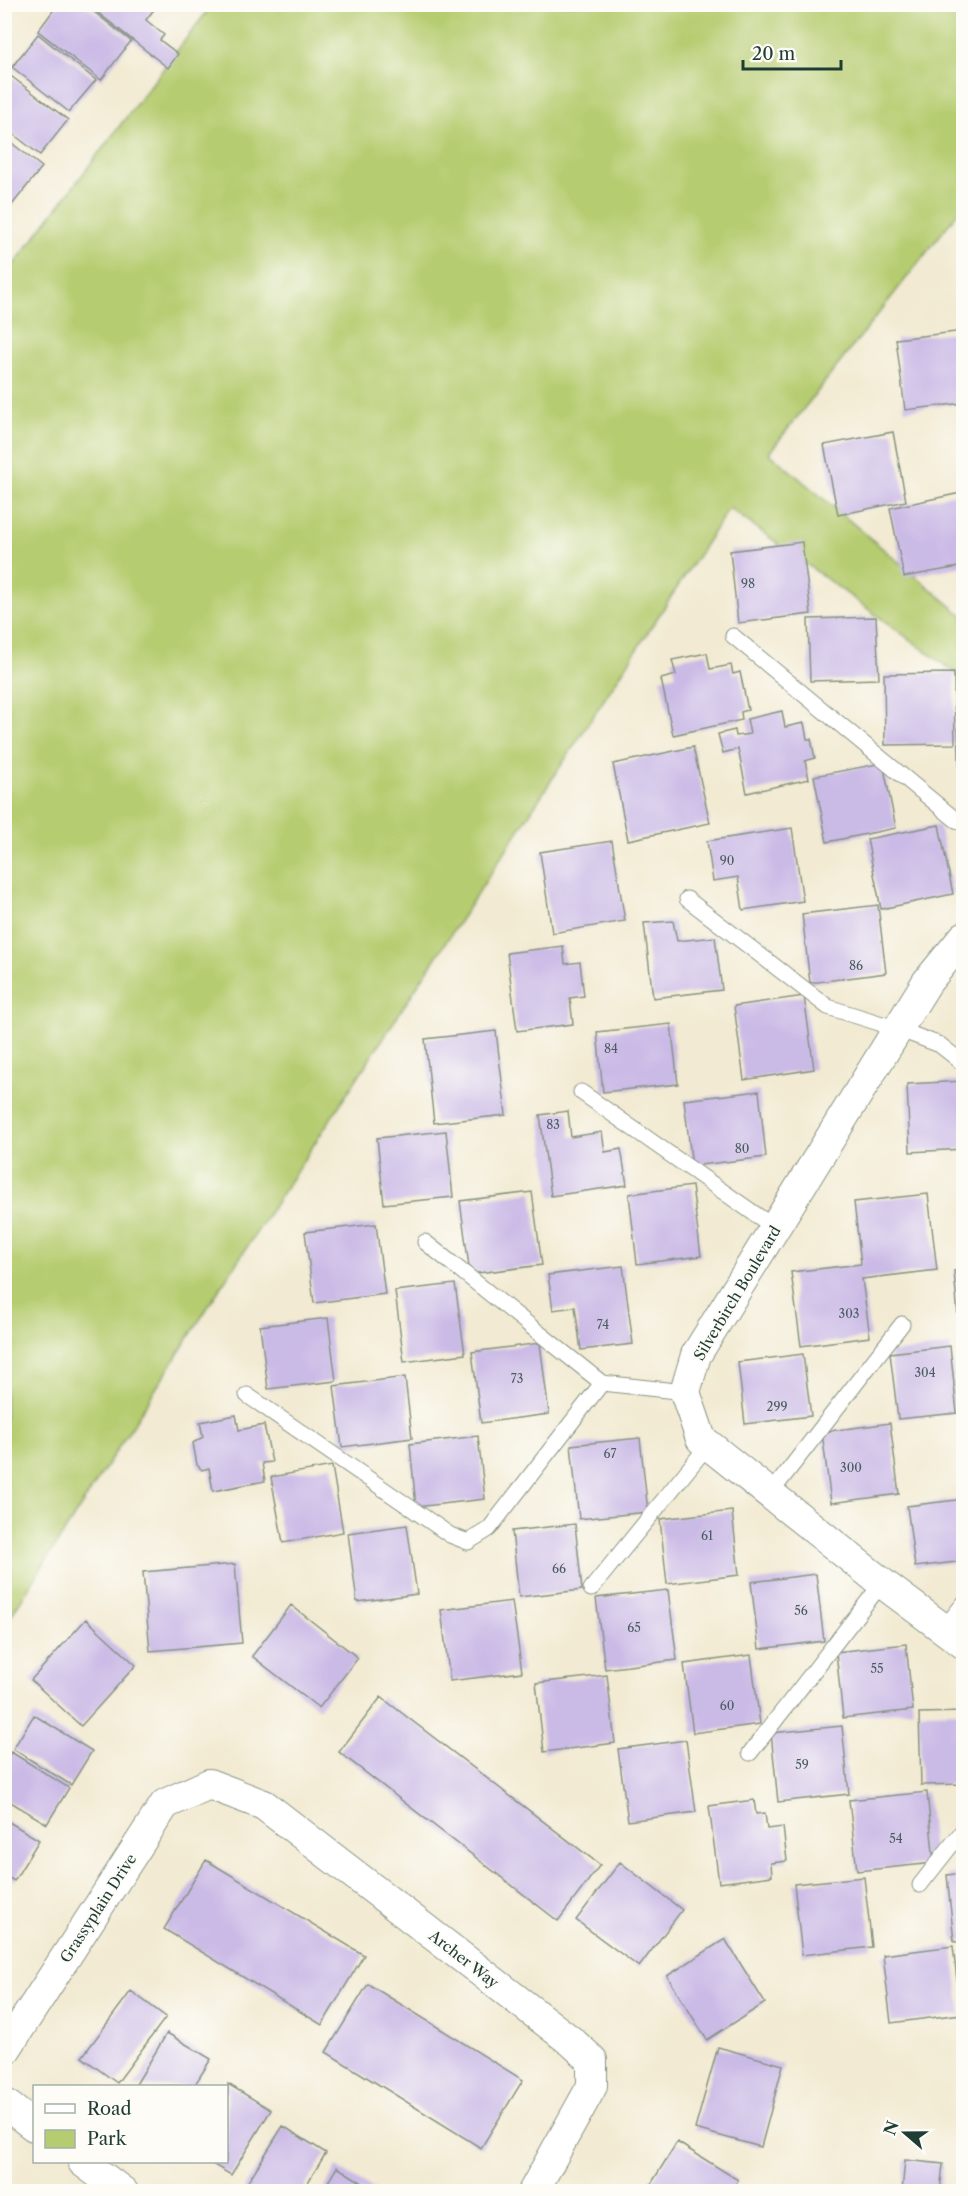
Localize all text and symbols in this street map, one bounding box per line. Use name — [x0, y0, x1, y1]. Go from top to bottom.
scale bar — [743, 33, 840, 71]
text: 20 m — [752, 43, 796, 65]
house number: 98 — [741, 576, 755, 591]
house number: 90 — [720, 853, 734, 868]
house number: 86 — [849, 958, 863, 973]
house number: 84 — [604, 1041, 618, 1056]
house number: 83 — [546, 1117, 560, 1132]
house number: 80 — [735, 1141, 749, 1156]
street label: Silverbirch Boulevard — [689, 1222, 785, 1364]
house number: 303 — [839, 1306, 859, 1321]
house number: 74 — [597, 1317, 609, 1332]
house number: 304 — [914, 1365, 936, 1380]
house number: 73 — [511, 1371, 523, 1386]
house number: 299 — [767, 1399, 787, 1414]
house number: 67 — [604, 1446, 616, 1461]
house number: 300 — [840, 1460, 862, 1475]
house number: 61 — [701, 1528, 713, 1543]
house number: 66 — [552, 1561, 566, 1576]
house number: 56 — [794, 1603, 808, 1618]
house number: 65 — [627, 1620, 641, 1635]
house number: 55 — [870, 1661, 884, 1676]
house number: 60 — [720, 1698, 734, 1713]
house number: 59 — [795, 1757, 809, 1772]
house number: 54 — [889, 1831, 903, 1846]
street label: Grassyplain Drive — [56, 1850, 140, 1966]
street label: Archer Way — [425, 1925, 503, 1993]
legend — [33, 2085, 228, 2163]
text: Road — [87, 2098, 132, 2120]
north arrow — [875, 2103, 935, 2163]
text: N — [879, 2118, 903, 2138]
text: Park — [87, 2128, 128, 2150]

